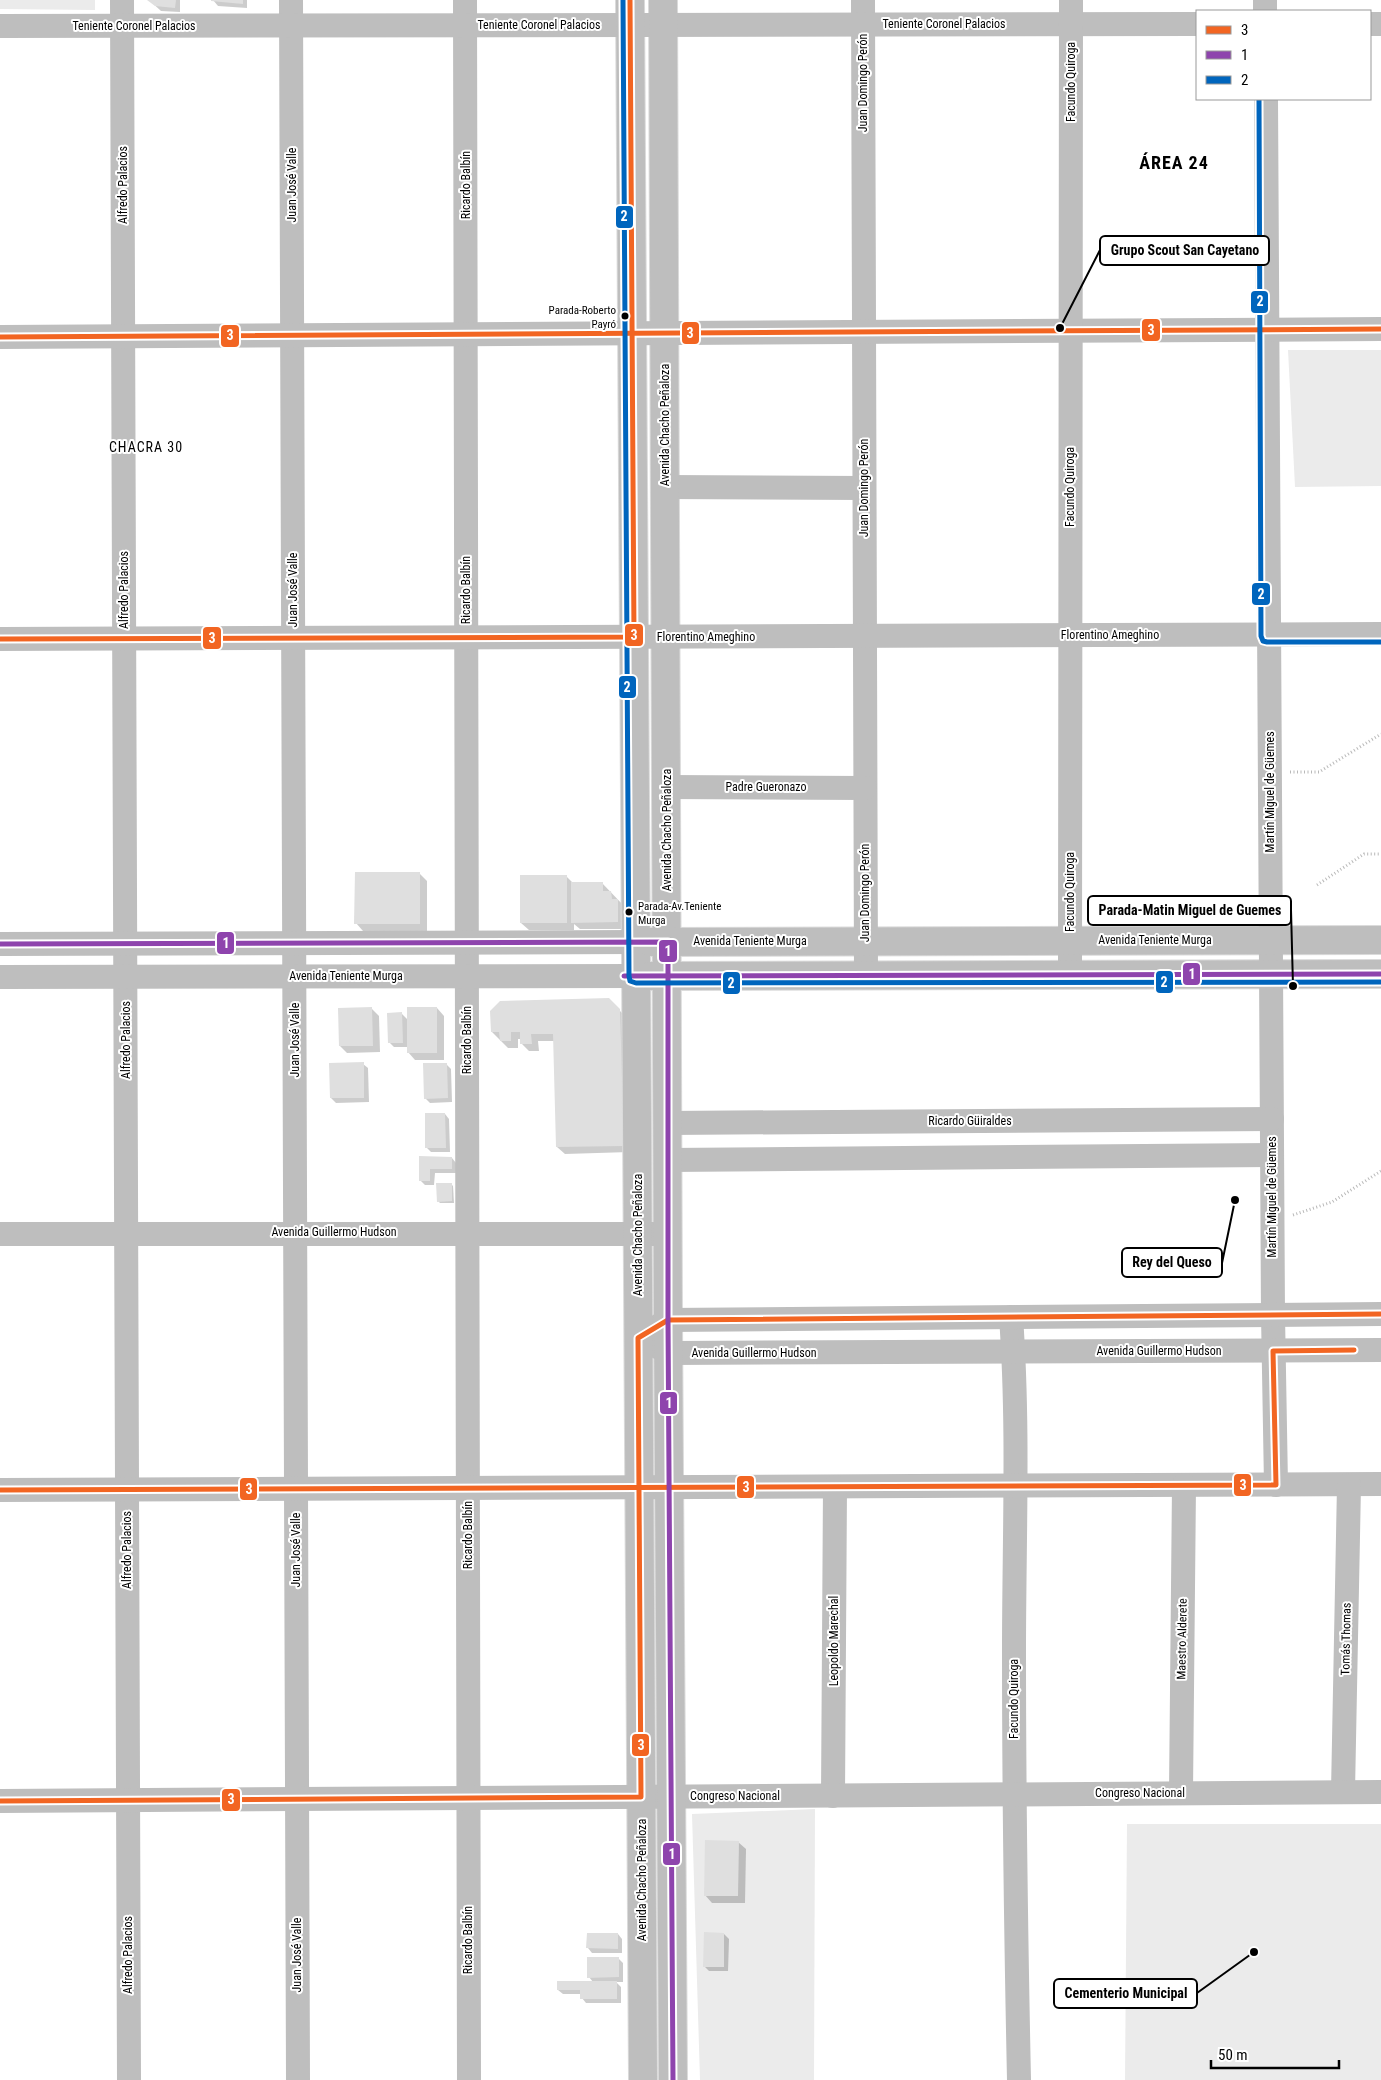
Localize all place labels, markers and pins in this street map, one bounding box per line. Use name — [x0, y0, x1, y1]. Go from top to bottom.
callout: Grupo Scout San Cayetano — [1100, 236, 1269, 265]
place label: Parada-Roberto Payró — [549, 304, 616, 331]
marker: Parada-Roberto Payró — [620, 311, 630, 321]
callout: Parada-Matin Miguel de Guemes — [1088, 896, 1291, 925]
place label: Parada-Av.Teniente Murga — [638, 900, 721, 927]
marker: Parada-Av.Teniente Murga — [624, 907, 634, 917]
callout: Rey del Queso — [1122, 1248, 1222, 1277]
callout: Cementerio Municipal — [1054, 1979, 1197, 2008]

